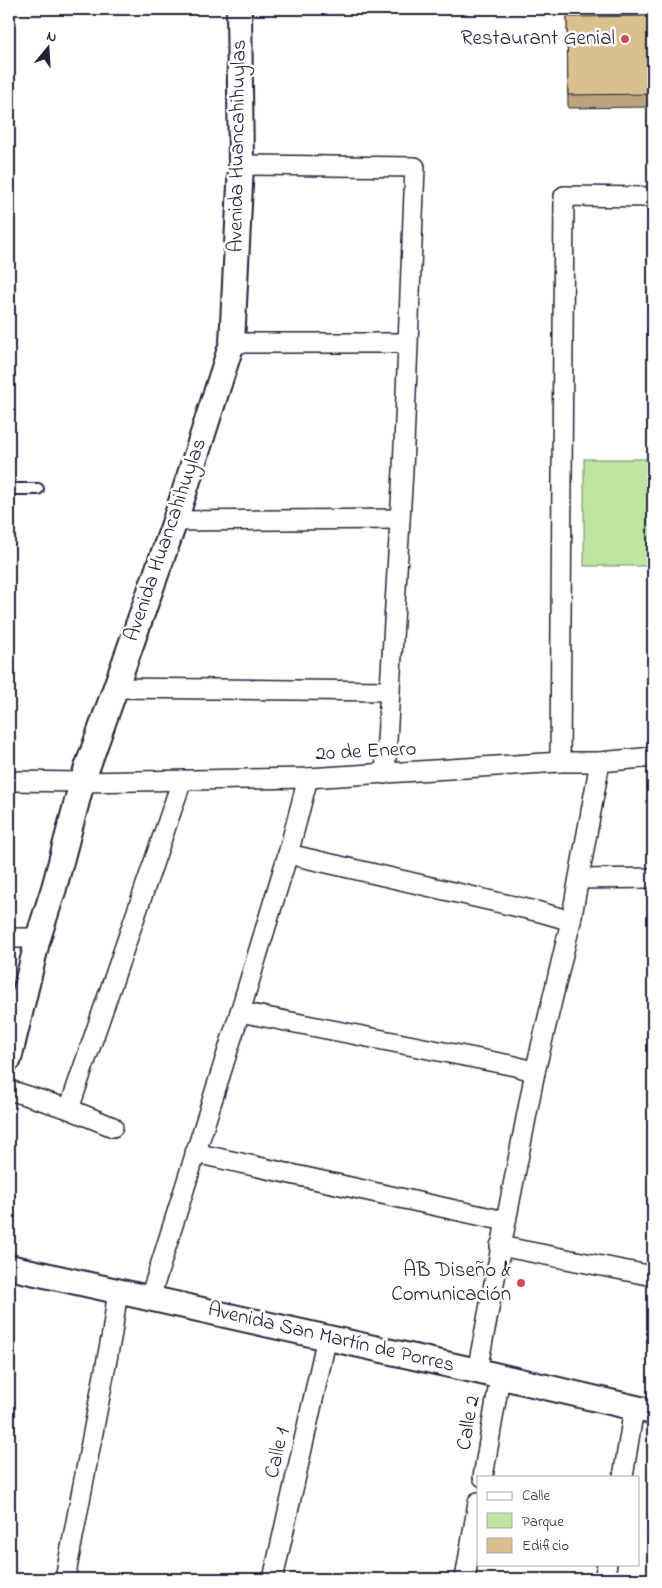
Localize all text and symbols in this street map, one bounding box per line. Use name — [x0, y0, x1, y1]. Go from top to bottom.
north arrow — [22, 22, 72, 72]
place label: Restaurant Genial — [461, 24, 615, 54]
text: N — [44, 26, 59, 49]
marker: Restaurant Genial — [619, 33, 631, 45]
street label: Avenida Huancahihuylas — [221, 39, 257, 253]
street label: Avenida Huancahihuylas — [117, 434, 217, 646]
street label: 20 de Enero — [315, 734, 417, 770]
place label: AB Diseño & Comunicación — [391, 1256, 511, 1310]
marker: AB Diseño & Comunicación — [515, 1277, 527, 1289]
street label: Avenida San Martín de Porres — [205, 1295, 457, 1381]
street label: Calle 2 — [449, 1393, 489, 1453]
street label: Calle 1 — [258, 1424, 298, 1481]
legend — [477, 1476, 640, 1566]
text: Calle — [522, 1485, 550, 1507]
text: Parque — [522, 1511, 564, 1533]
text: Edificio — [522, 1535, 569, 1557]

